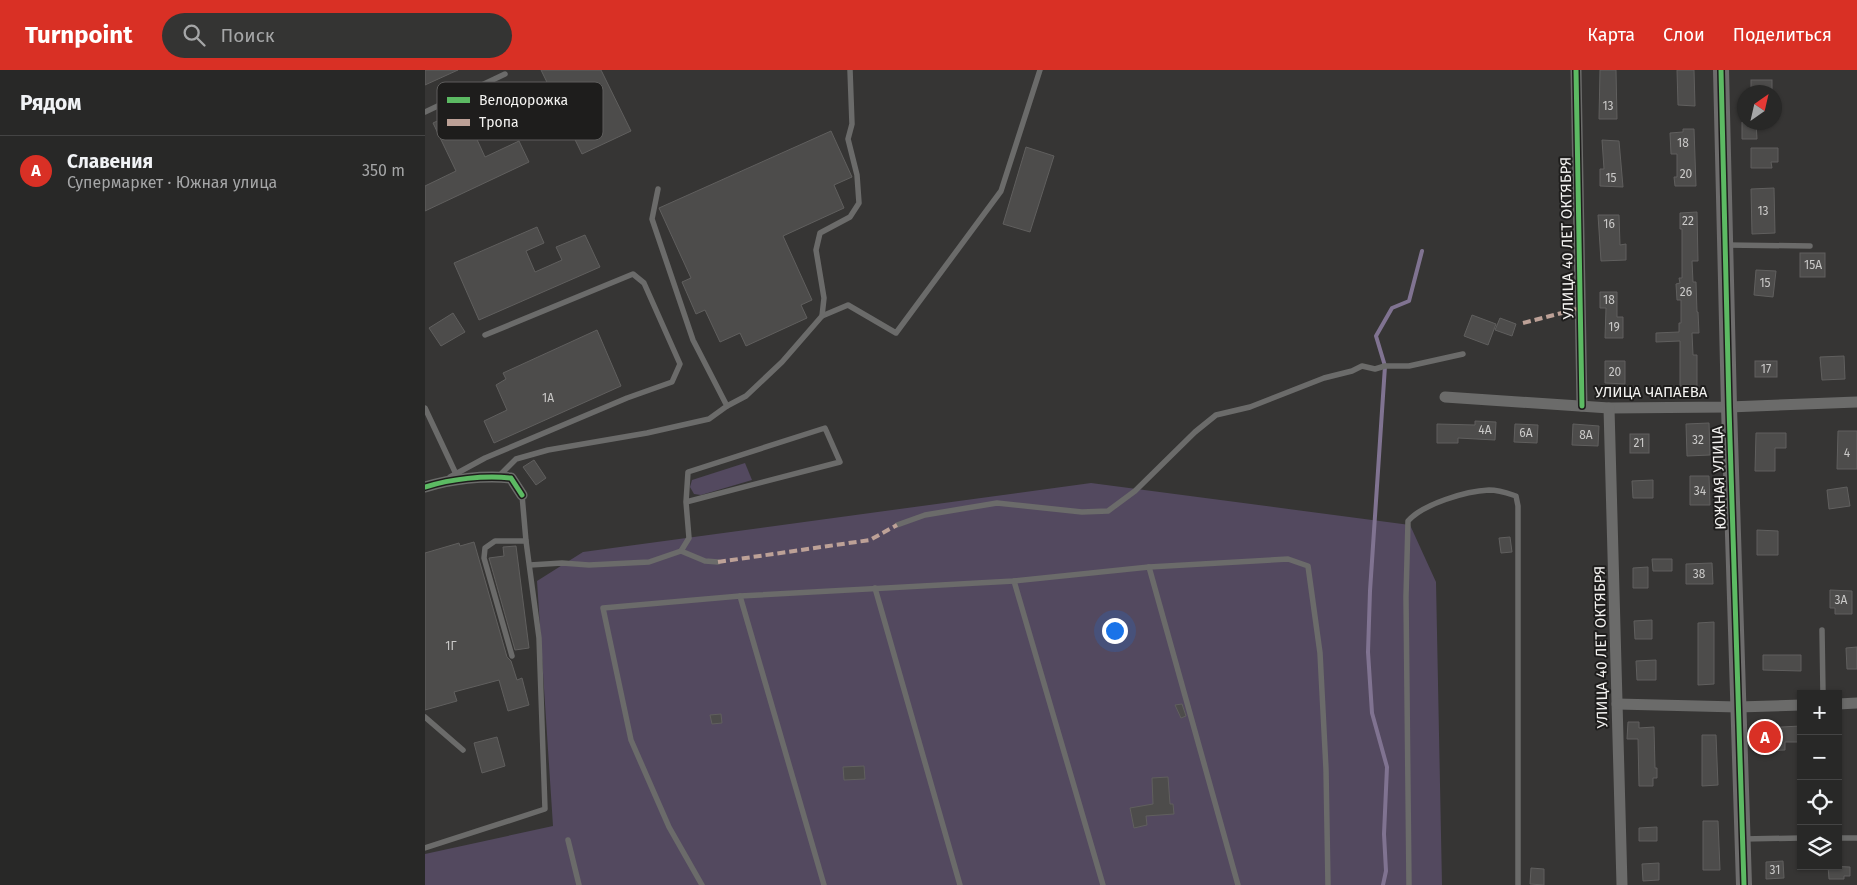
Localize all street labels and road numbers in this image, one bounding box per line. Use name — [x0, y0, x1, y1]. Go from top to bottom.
street label: УЛИЦА 40 ЛЕТ ОКТЯБРЯ — [1557, 156, 1577, 320]
street label: УЛИЦА ЧАПАЕВА — [1595, 383, 1708, 401]
street label: ЮЖНАЯ УЛИЦА — [1708, 425, 1730, 530]
street label: УЛИЦА 40 ЛЕТ ОКТЯБРЯ — [1591, 565, 1611, 729]

